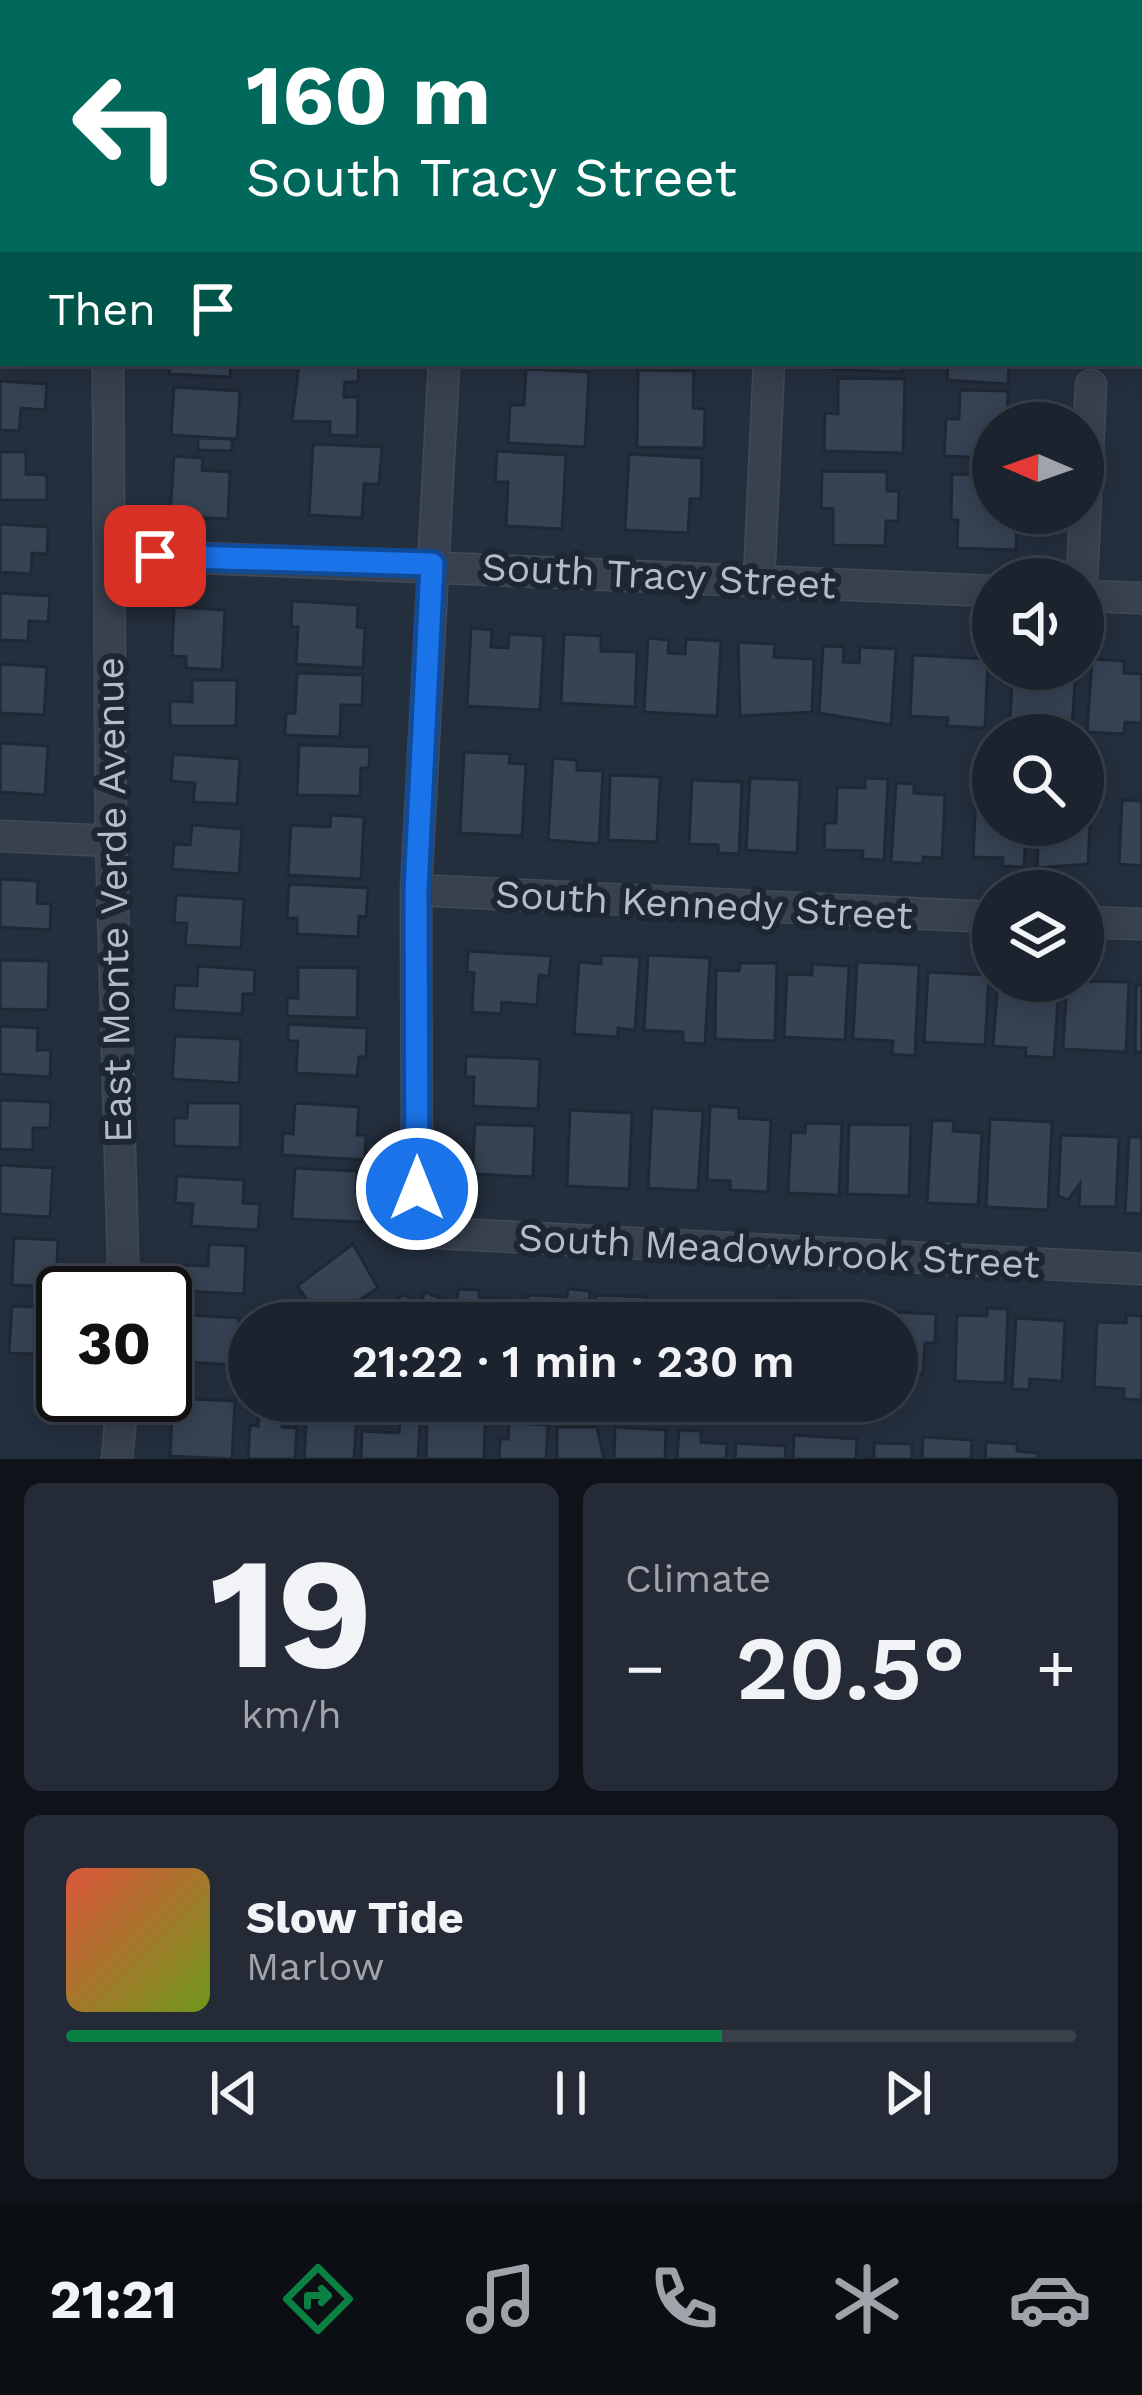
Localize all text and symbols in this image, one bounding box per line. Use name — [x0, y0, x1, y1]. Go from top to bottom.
text: 160 m — [246, 46, 491, 144]
icon: left — [48, 48, 204, 204]
text: South Tracy Street — [246, 146, 737, 209]
icon: arrive — [180, 276, 246, 342]
text: Then — [48, 283, 156, 336]
north arrow — [972, 402, 1104, 534]
map controls — [972, 402, 1104, 1002]
pin — [104, 505, 206, 607]
icon: arrive — [122, 523, 188, 589]
street label: South Tracy Street — [481, 544, 837, 607]
button: sound — [972, 558, 1104, 690]
street label: East Monte Verde Avenue — [87, 657, 140, 1143]
button: search — [972, 714, 1104, 846]
button: layers — [972, 870, 1104, 1002]
street label: South Kennedy Street — [494, 871, 914, 938]
position arrow — [354, 1126, 480, 1252]
street label: South Meadowbrook Street — [517, 1214, 1041, 1287]
speed limit sign: 30 — [36, 1266, 192, 1422]
text: 21:22 · 1 min · 230 m — [351, 1335, 795, 1388]
text: 19 — [210, 1522, 373, 1705]
text: Climate — [625, 1556, 771, 1601]
text: 20.5° — [735, 1615, 966, 1721]
text: − — [625, 1630, 665, 1707]
text: + — [1036, 1630, 1076, 1707]
text: km/h — [241, 1692, 342, 1737]
text: Slow Tide — [246, 1891, 464, 1944]
text: Marlow — [246, 1944, 384, 1989]
icon: previous — [201, 2060, 267, 2126]
icon: pause — [538, 2060, 604, 2126]
icon: next — [875, 2060, 941, 2126]
icon: directions — [276, 2257, 360, 2341]
icon: music — [459, 2257, 543, 2341]
icon: phone — [642, 2257, 726, 2341]
icon: climate — [825, 2257, 909, 2341]
icon: car — [1008, 2257, 1092, 2341]
text: 21:21 — [50, 2268, 177, 2331]

